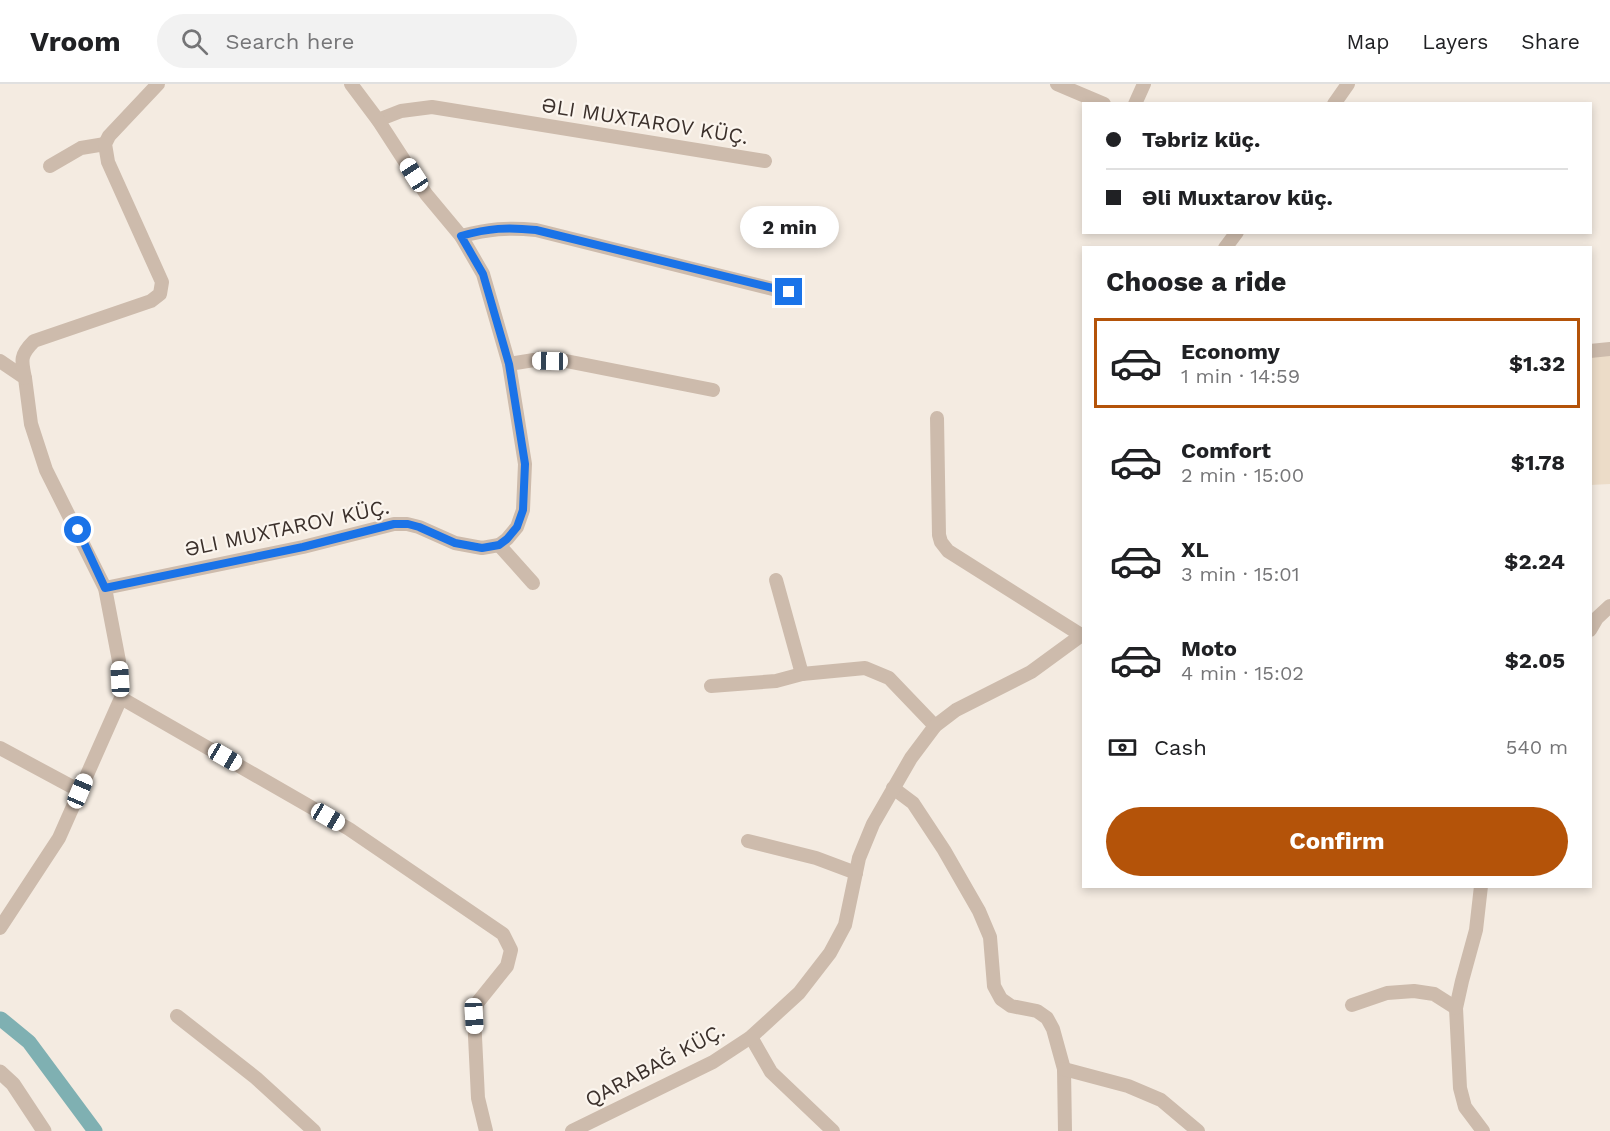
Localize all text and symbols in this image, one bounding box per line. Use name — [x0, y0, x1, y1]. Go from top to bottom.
search box — [157, 14, 577, 68]
text: Vroom — [30, 25, 121, 58]
icon: search — [178, 25, 211, 58]
text: Search here — [226, 29, 354, 54]
text: Map — [1346, 29, 1389, 54]
text: Layers — [1422, 29, 1488, 54]
text: Share — [1521, 29, 1580, 54]
street label: ƏLI MUXTAROV KÜÇ. — [540, 92, 750, 149]
text: Təbriz küç. — [1142, 127, 1260, 152]
car — [397, 155, 431, 195]
text: Əli Muxtarov küç. — [1142, 185, 1333, 210]
callout: 2 min — [740, 205, 838, 247]
text: 2 min — [762, 215, 817, 239]
text: Choose a ride — [1106, 266, 1286, 298]
route end — [775, 278, 802, 305]
icon: car — [1109, 336, 1163, 390]
text: Economy — [1181, 339, 1280, 364]
text: $1.32 — [1509, 351, 1565, 376]
car — [532, 352, 568, 370]
text: 1 min · 14:59 — [1181, 364, 1300, 388]
icon: car — [1109, 435, 1163, 489]
text: Comfort — [1181, 438, 1271, 463]
text: $1.78 — [1511, 450, 1565, 475]
text: 2 min · 15:00 — [1181, 463, 1304, 487]
street label: ƏLI MUXTAROV KÜÇ. — [182, 494, 392, 561]
route start — [64, 516, 91, 543]
icon: car — [1109, 534, 1163, 588]
text: XL — [1181, 537, 1209, 562]
text: $2.24 — [1504, 549, 1565, 574]
text: 3 min · 15:01 — [1181, 562, 1300, 586]
icon: car — [1109, 633, 1163, 687]
text: Moto — [1181, 636, 1237, 661]
text: $2.05 — [1505, 648, 1565, 673]
car — [110, 661, 130, 697]
text: 4 min · 15:02 — [1181, 661, 1304, 685]
icon: cash — [1106, 731, 1139, 764]
text: Cash — [1154, 735, 1207, 760]
text: 540 m — [1506, 735, 1568, 759]
car — [205, 740, 245, 774]
car — [65, 771, 95, 811]
car — [308, 800, 348, 834]
button: Confirm — [1106, 807, 1568, 876]
car — [464, 998, 484, 1034]
street label: QARABAĞ KÜÇ. — [581, 1017, 729, 1112]

